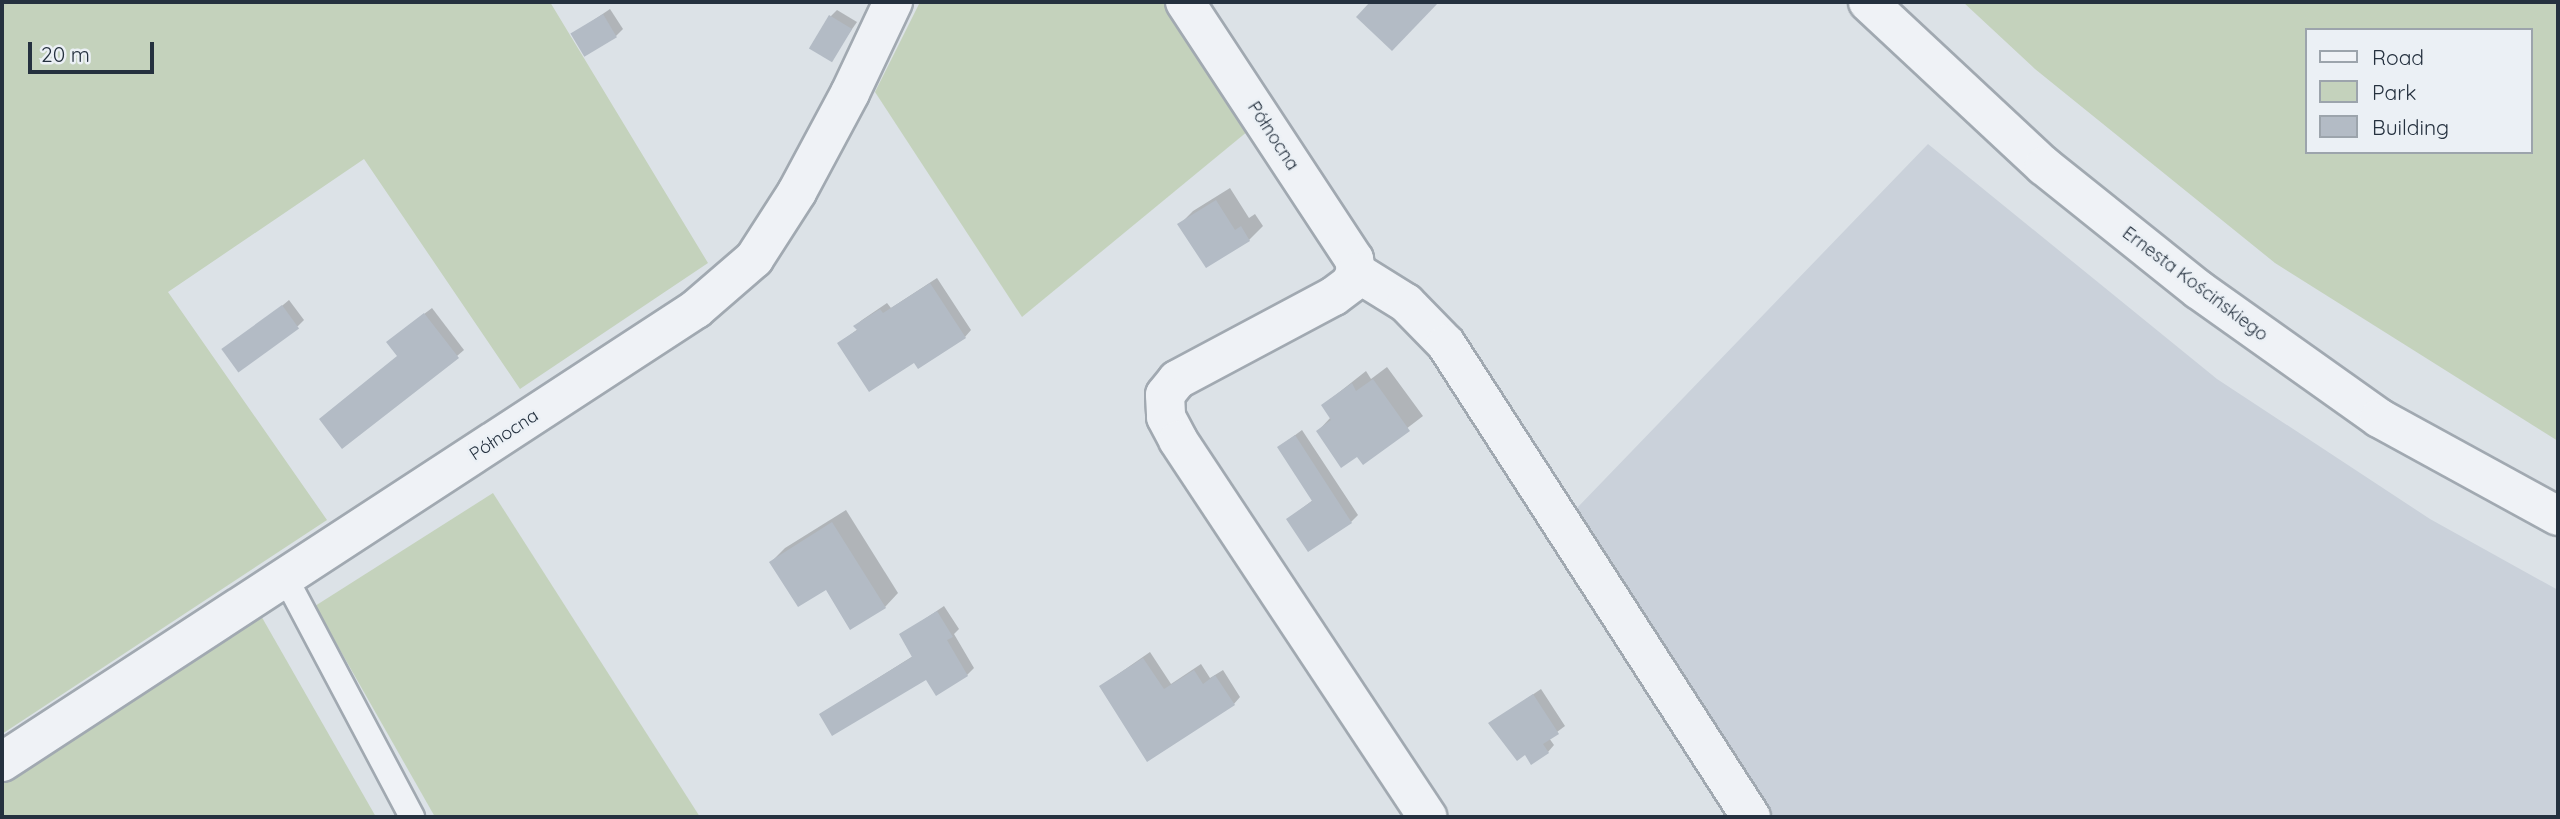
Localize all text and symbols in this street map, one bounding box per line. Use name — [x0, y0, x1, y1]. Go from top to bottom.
scale bar — [32, 28, 158, 72]
legend — [2304, 28, 2532, 154]
text: 20 m — [41, 41, 90, 67]
text: Road — [2372, 44, 2424, 70]
text: Park — [2372, 79, 2416, 105]
street label: Północna — [1243, 98, 1303, 174]
text: Building — [2372, 114, 2449, 140]
street label: Ernesta Kościńskiego — [2118, 222, 2272, 346]
street label: Północna — [466, 405, 542, 465]

